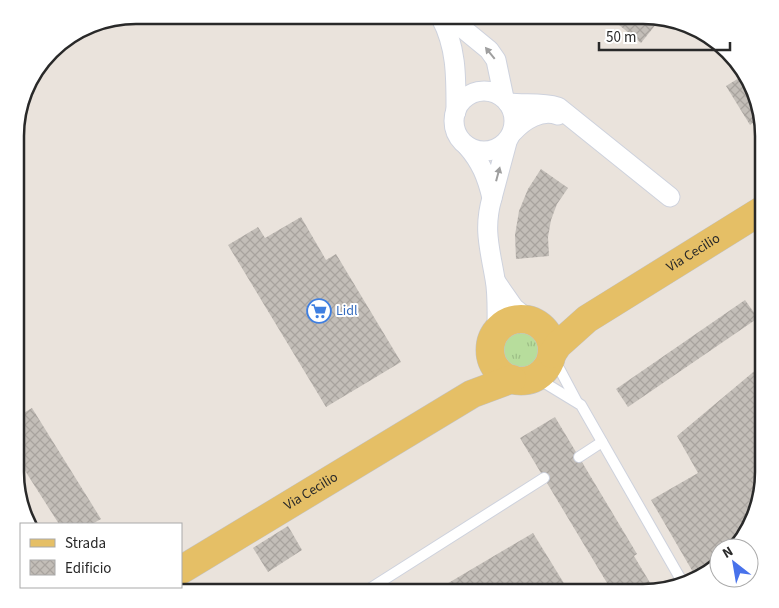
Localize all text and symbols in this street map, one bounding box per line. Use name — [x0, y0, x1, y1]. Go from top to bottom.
scale bar — [599, 20, 730, 52]
text: 50 m — [606, 27, 636, 48]
one-way arrow — [485, 46, 496, 59]
one-way arrow — [495, 167, 503, 182]
street label: Via Cecilio — [663, 229, 724, 277]
supermarket icon: Lidl — [306, 298, 332, 324]
place label: Lidl — [336, 301, 358, 321]
street label: Via Cecilio — [280, 467, 342, 515]
legend — [20, 523, 182, 588]
text: Strada — [65, 533, 106, 554]
north arrow — [709, 538, 759, 588]
text: N — [719, 542, 737, 564]
text: Edificio — [65, 558, 112, 579]

